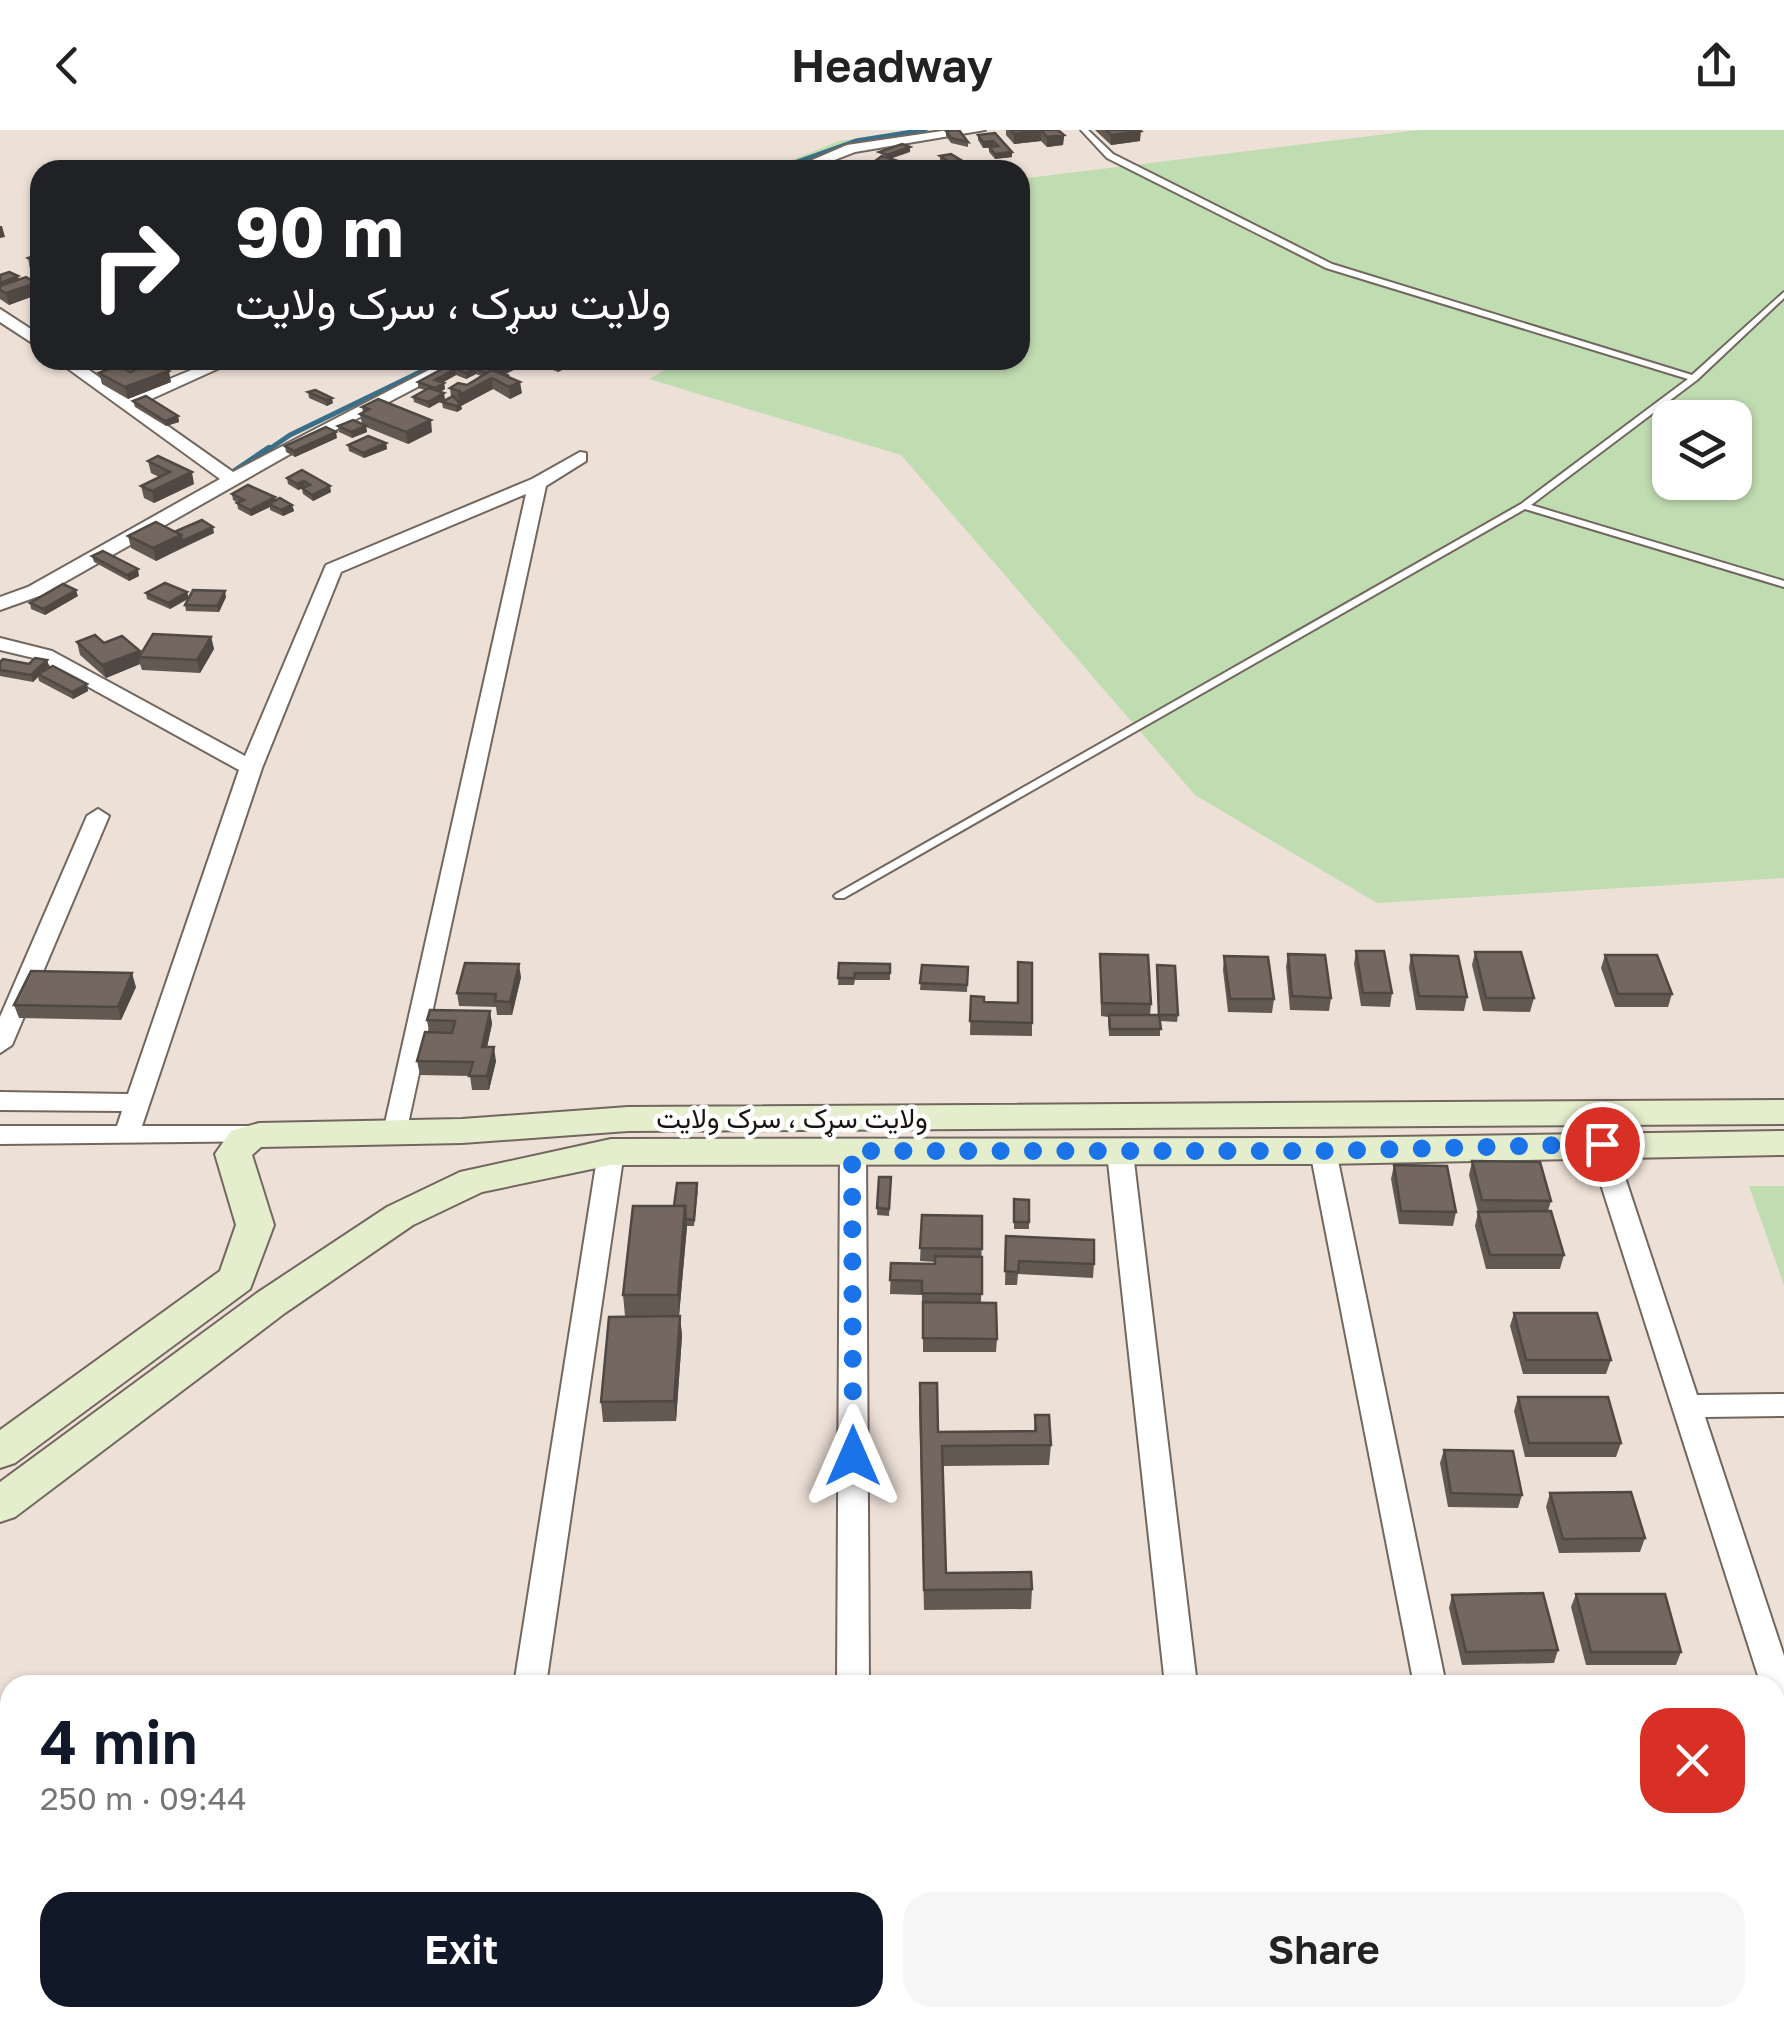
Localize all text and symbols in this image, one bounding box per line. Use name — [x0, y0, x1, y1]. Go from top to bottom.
icon: back — [40, 38, 95, 93]
text: Headway — [791, 38, 993, 92]
icon: share — [1689, 38, 1744, 93]
text: 90 m — [235, 188, 404, 272]
icon: right — [70, 200, 200, 330]
text: ولایت سړک ، سرک ولایت — [235, 275, 671, 329]
map controls — [1652, 400, 1752, 500]
button: layers — [1652, 400, 1752, 500]
street label: ولایت سړک ، سرک ولایت — [656, 1101, 928, 1138]
pin — [1560, 1102, 1645, 1187]
icon: arrive — [1575, 1117, 1630, 1172]
position arrow — [801, 1404, 905, 1508]
text: 4 min — [40, 1705, 198, 1777]
button: close — [1640, 1708, 1745, 1813]
text: 250 m · 09:44 — [40, 1779, 247, 1817]
button: Exit — [40, 1892, 883, 2007]
button: Share — [903, 1892, 1745, 2007]

